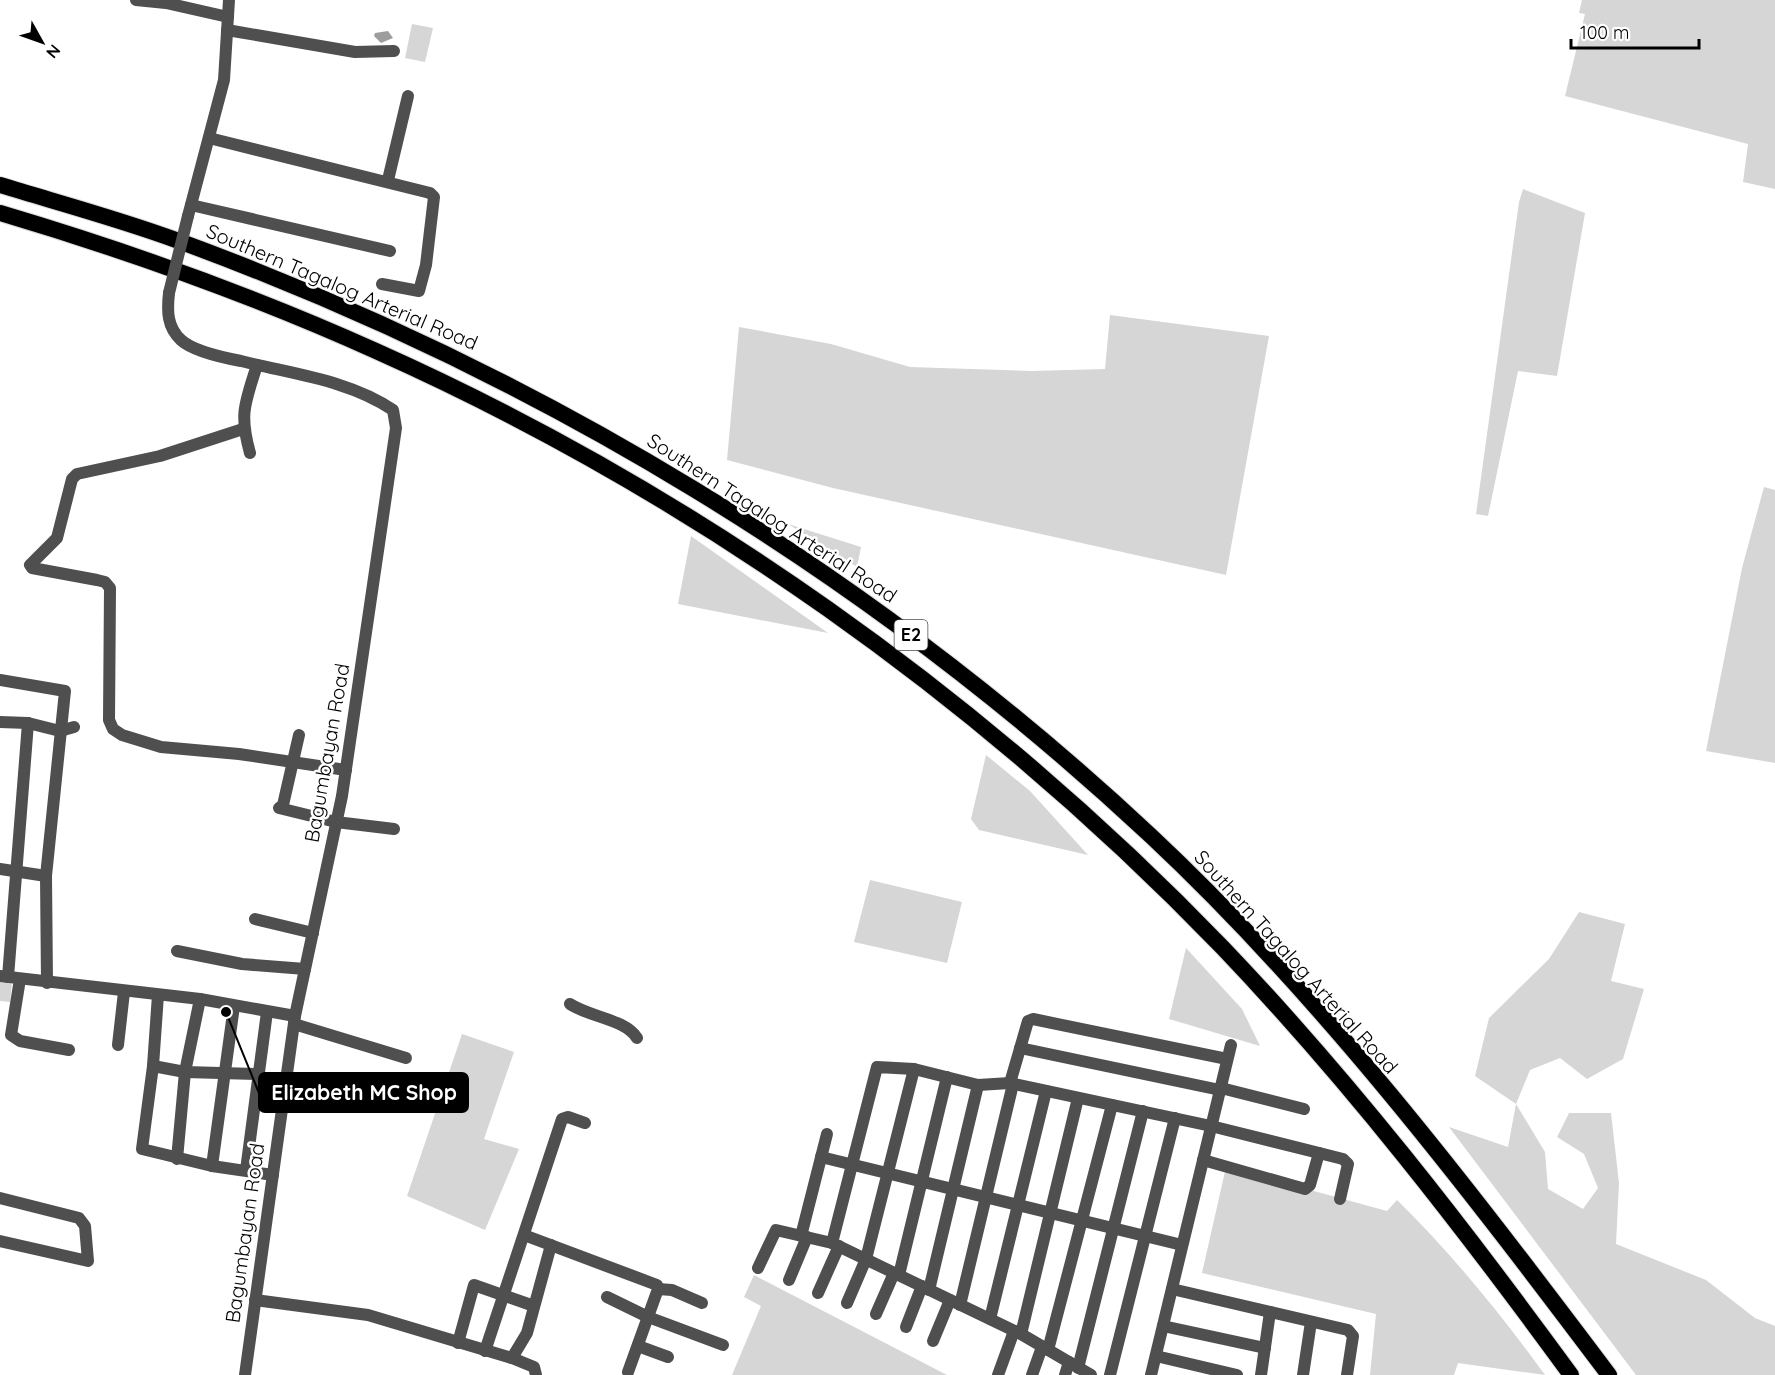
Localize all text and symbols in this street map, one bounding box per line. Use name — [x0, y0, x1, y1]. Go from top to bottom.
north arrow — [12, 12, 72, 72]
scale bar — [1571, 12, 1698, 50]
text: 100 m — [1580, 21, 1629, 44]
text: N — [42, 41, 65, 63]
street label: Southern Tagalog Arterial Road — [203, 218, 482, 355]
street label: Southern Tagalog Arterial Road — [643, 427, 902, 608]
road number: E2 — [894, 620, 928, 650]
street label: Bagumbayan Road — [298, 661, 355, 844]
street label: Southern Tagalog Arterial Road — [1189, 845, 1403, 1079]
callout: Elizabeth MC Shop — [259, 1073, 468, 1112]
text: Elizabeth MC Shop — [271, 1079, 457, 1105]
street label: Bagumbayan Road — [219, 1141, 270, 1325]

